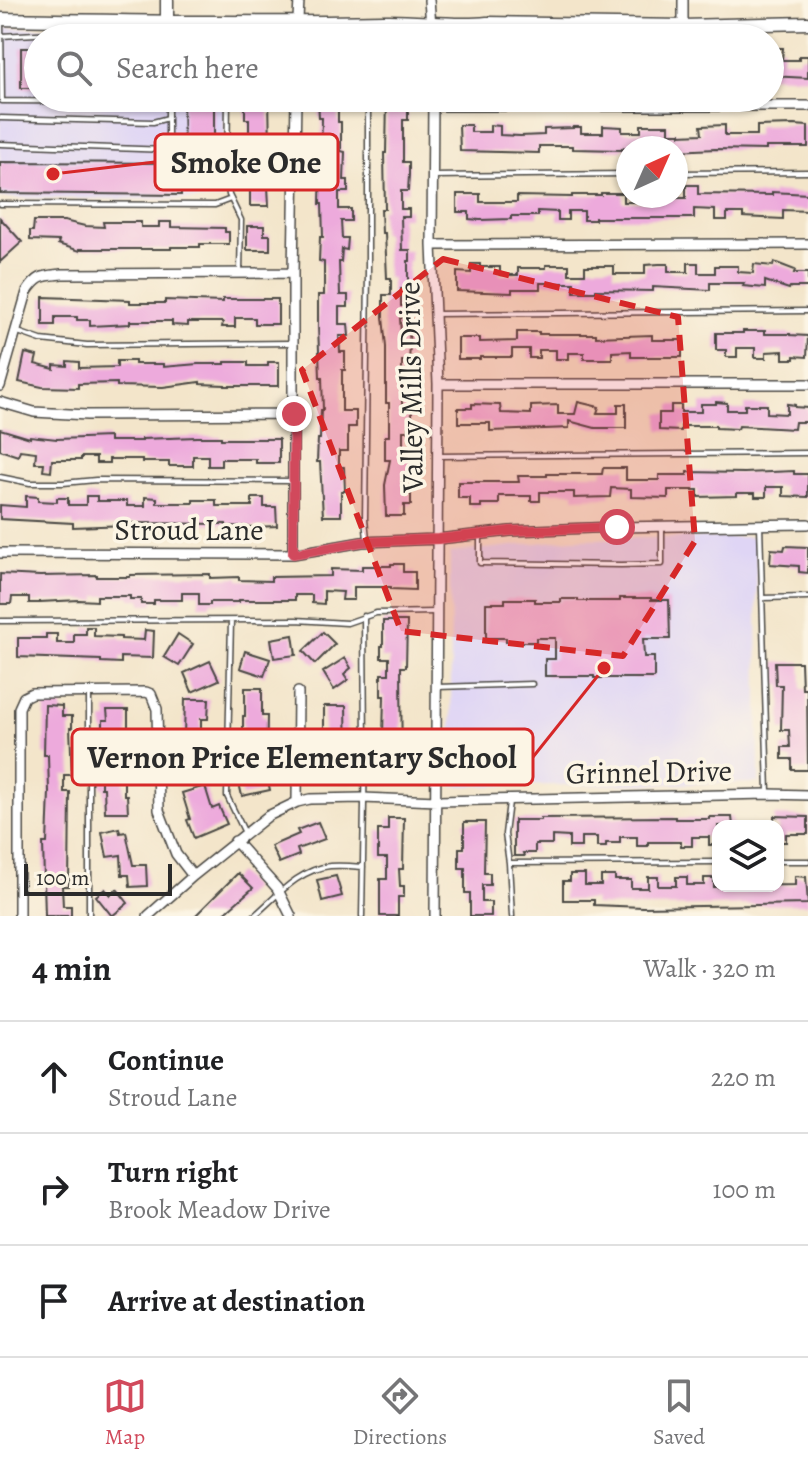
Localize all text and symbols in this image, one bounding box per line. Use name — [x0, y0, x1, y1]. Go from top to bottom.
search box — [24, 24, 784, 112]
icon: search — [52, 46, 96, 90]
text: Search here — [116, 48, 259, 88]
callout: Smoke One — [155, 134, 338, 190]
north arrow — [616, 136, 688, 208]
text: Smoke One — [171, 140, 321, 184]
street label: Valley Mills Drive — [389, 281, 433, 494]
route end — [276, 396, 312, 432]
route start — [599, 509, 635, 545]
street label: Stroud Lane — [114, 510, 264, 550]
callout: Vernon Price Elementary School — [72, 729, 533, 785]
text: Vernon Price Elementary School — [86, 735, 517, 779]
street label: Grinnel Drive — [566, 751, 732, 793]
map controls — [712, 820, 784, 892]
button: layers — [712, 820, 784, 892]
scale bar — [24, 860, 172, 896]
text: 100 m — [36, 863, 90, 893]
text: 4 min — [32, 945, 111, 992]
text: Walk · 320 m — [643, 951, 776, 986]
text: Continue — [108, 1040, 224, 1080]
icon: ahead — [32, 1055, 76, 1099]
text: 220 m — [711, 1060, 776, 1095]
text: Stroud Lane — [108, 1080, 237, 1115]
text: Turn right — [108, 1152, 238, 1192]
icon: right — [32, 1167, 76, 1211]
text: 100 m — [713, 1172, 776, 1207]
text: Brook Meadow Drive — [108, 1192, 331, 1227]
icon: arrive — [32, 1279, 76, 1323]
text: Arrive at destination — [108, 1281, 365, 1321]
tab: Map — [103, 1374, 147, 1452]
tab: Directions — [353, 1374, 447, 1452]
tab: Saved — [653, 1374, 705, 1452]

